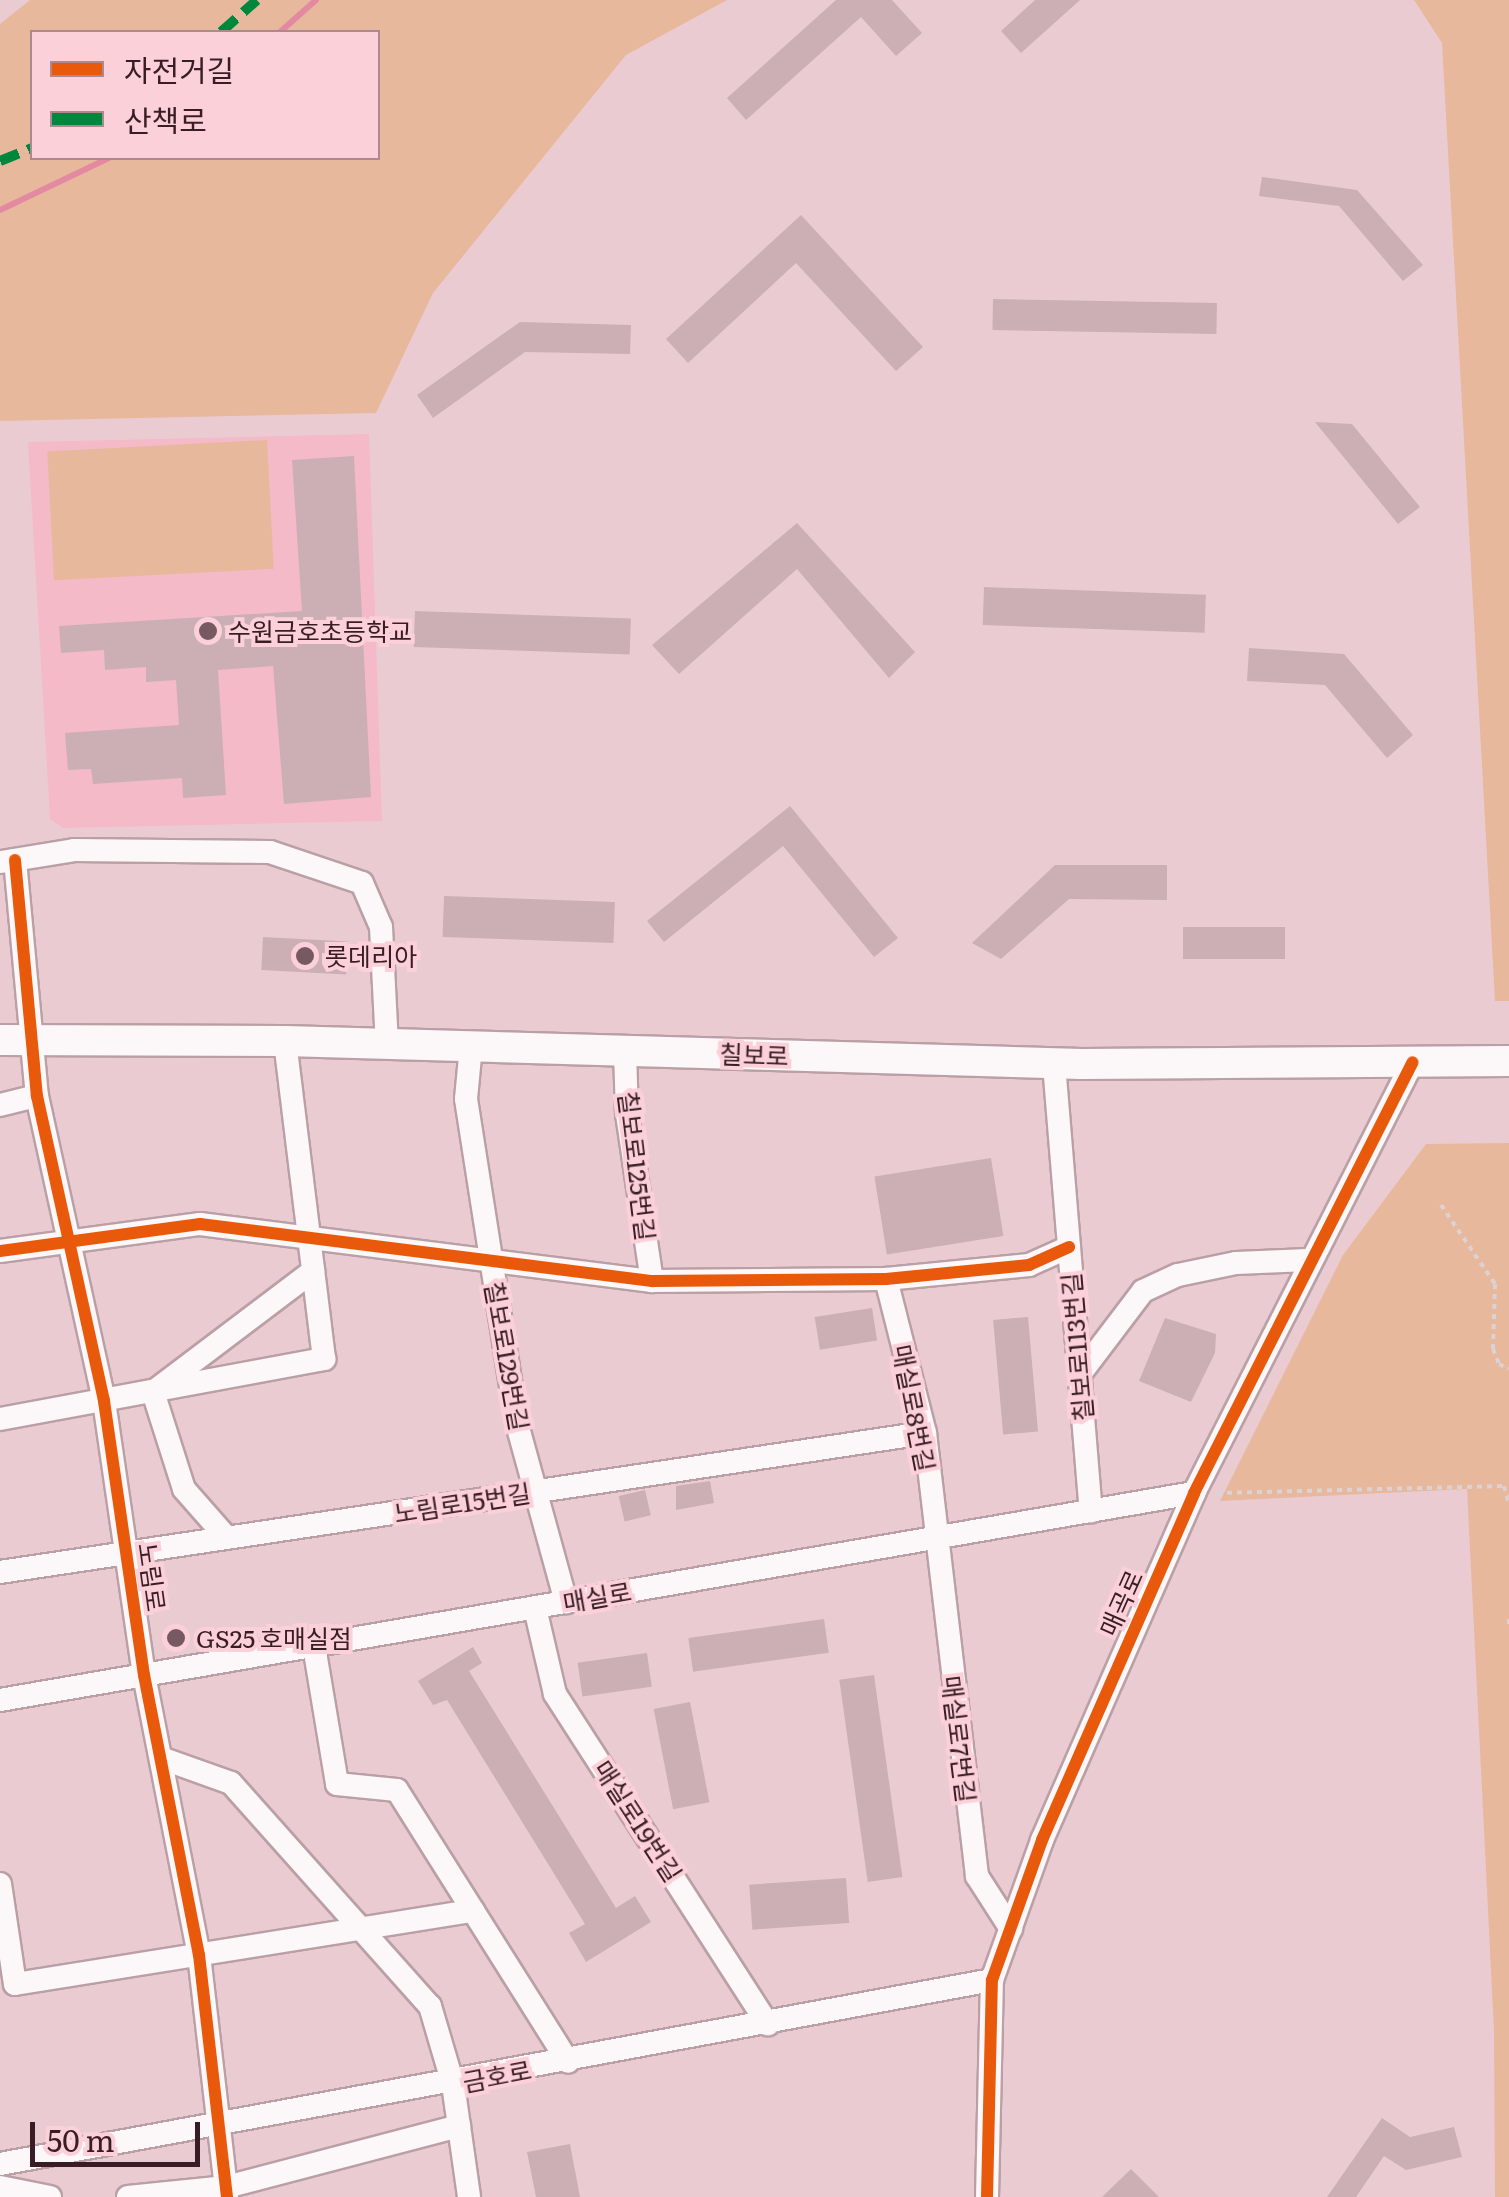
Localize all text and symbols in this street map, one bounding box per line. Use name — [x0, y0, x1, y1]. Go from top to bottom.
legend — [30, 30, 380, 160]
text: 자전거길 — [124, 47, 234, 91]
text: 산책로 — [124, 97, 207, 141]
place label: 수원금호초등학교 — [228, 616, 412, 646]
marker: 수원금호초등학교 — [197, 620, 219, 642]
place label: 롯데리아 — [325, 941, 417, 971]
marker: 롯데리아 — [294, 945, 316, 967]
street label: 칠보로 — [719, 1039, 789, 1071]
street label: 칠보로125번길 — [613, 1089, 661, 1243]
street label: 칠보로113번길 — [1056, 1272, 1098, 1422]
street label: 칠보로129번길 — [479, 1279, 535, 1433]
street label: 매실로8번길 — [887, 1342, 941, 1474]
street label: 노림로15번길 — [392, 1477, 532, 1529]
street label: 노림로 — [132, 1541, 172, 1613]
street label: 매곡로 — [1093, 1565, 1149, 1641]
street label: 매실로 — [560, 1576, 634, 1618]
place label: GS25 호매실점 — [196, 1623, 352, 1653]
marker: GS25 호매실점 — [165, 1627, 187, 1649]
street label: 매실로7번길 — [936, 1674, 982, 1804]
street label: 매실로19번길 — [588, 1755, 688, 1887]
street label: 금호로 — [460, 2055, 534, 2097]
scale bar — [35, 2102, 205, 2164]
text: 50 m — [47, 2117, 115, 2161]

